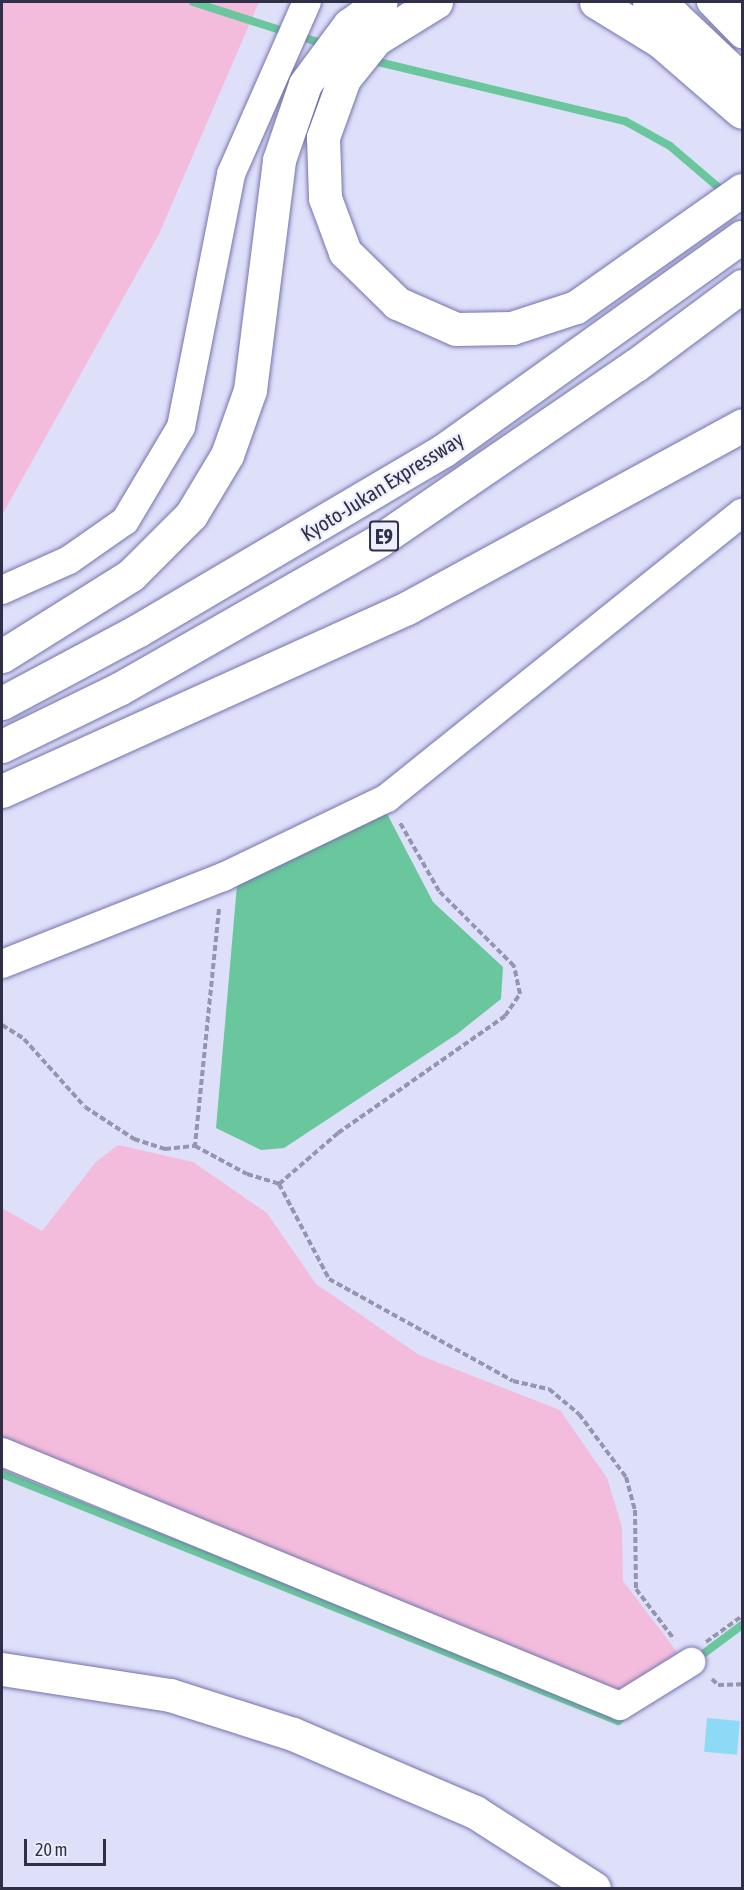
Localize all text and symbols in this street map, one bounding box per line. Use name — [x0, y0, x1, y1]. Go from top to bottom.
street label: Kyoto-Jukan Expressway — [296, 426, 468, 546]
road number: E9 — [369, 519, 399, 553]
scale bar — [27, 1827, 110, 1865]
text: 20 m — [35, 1839, 67, 1860]

